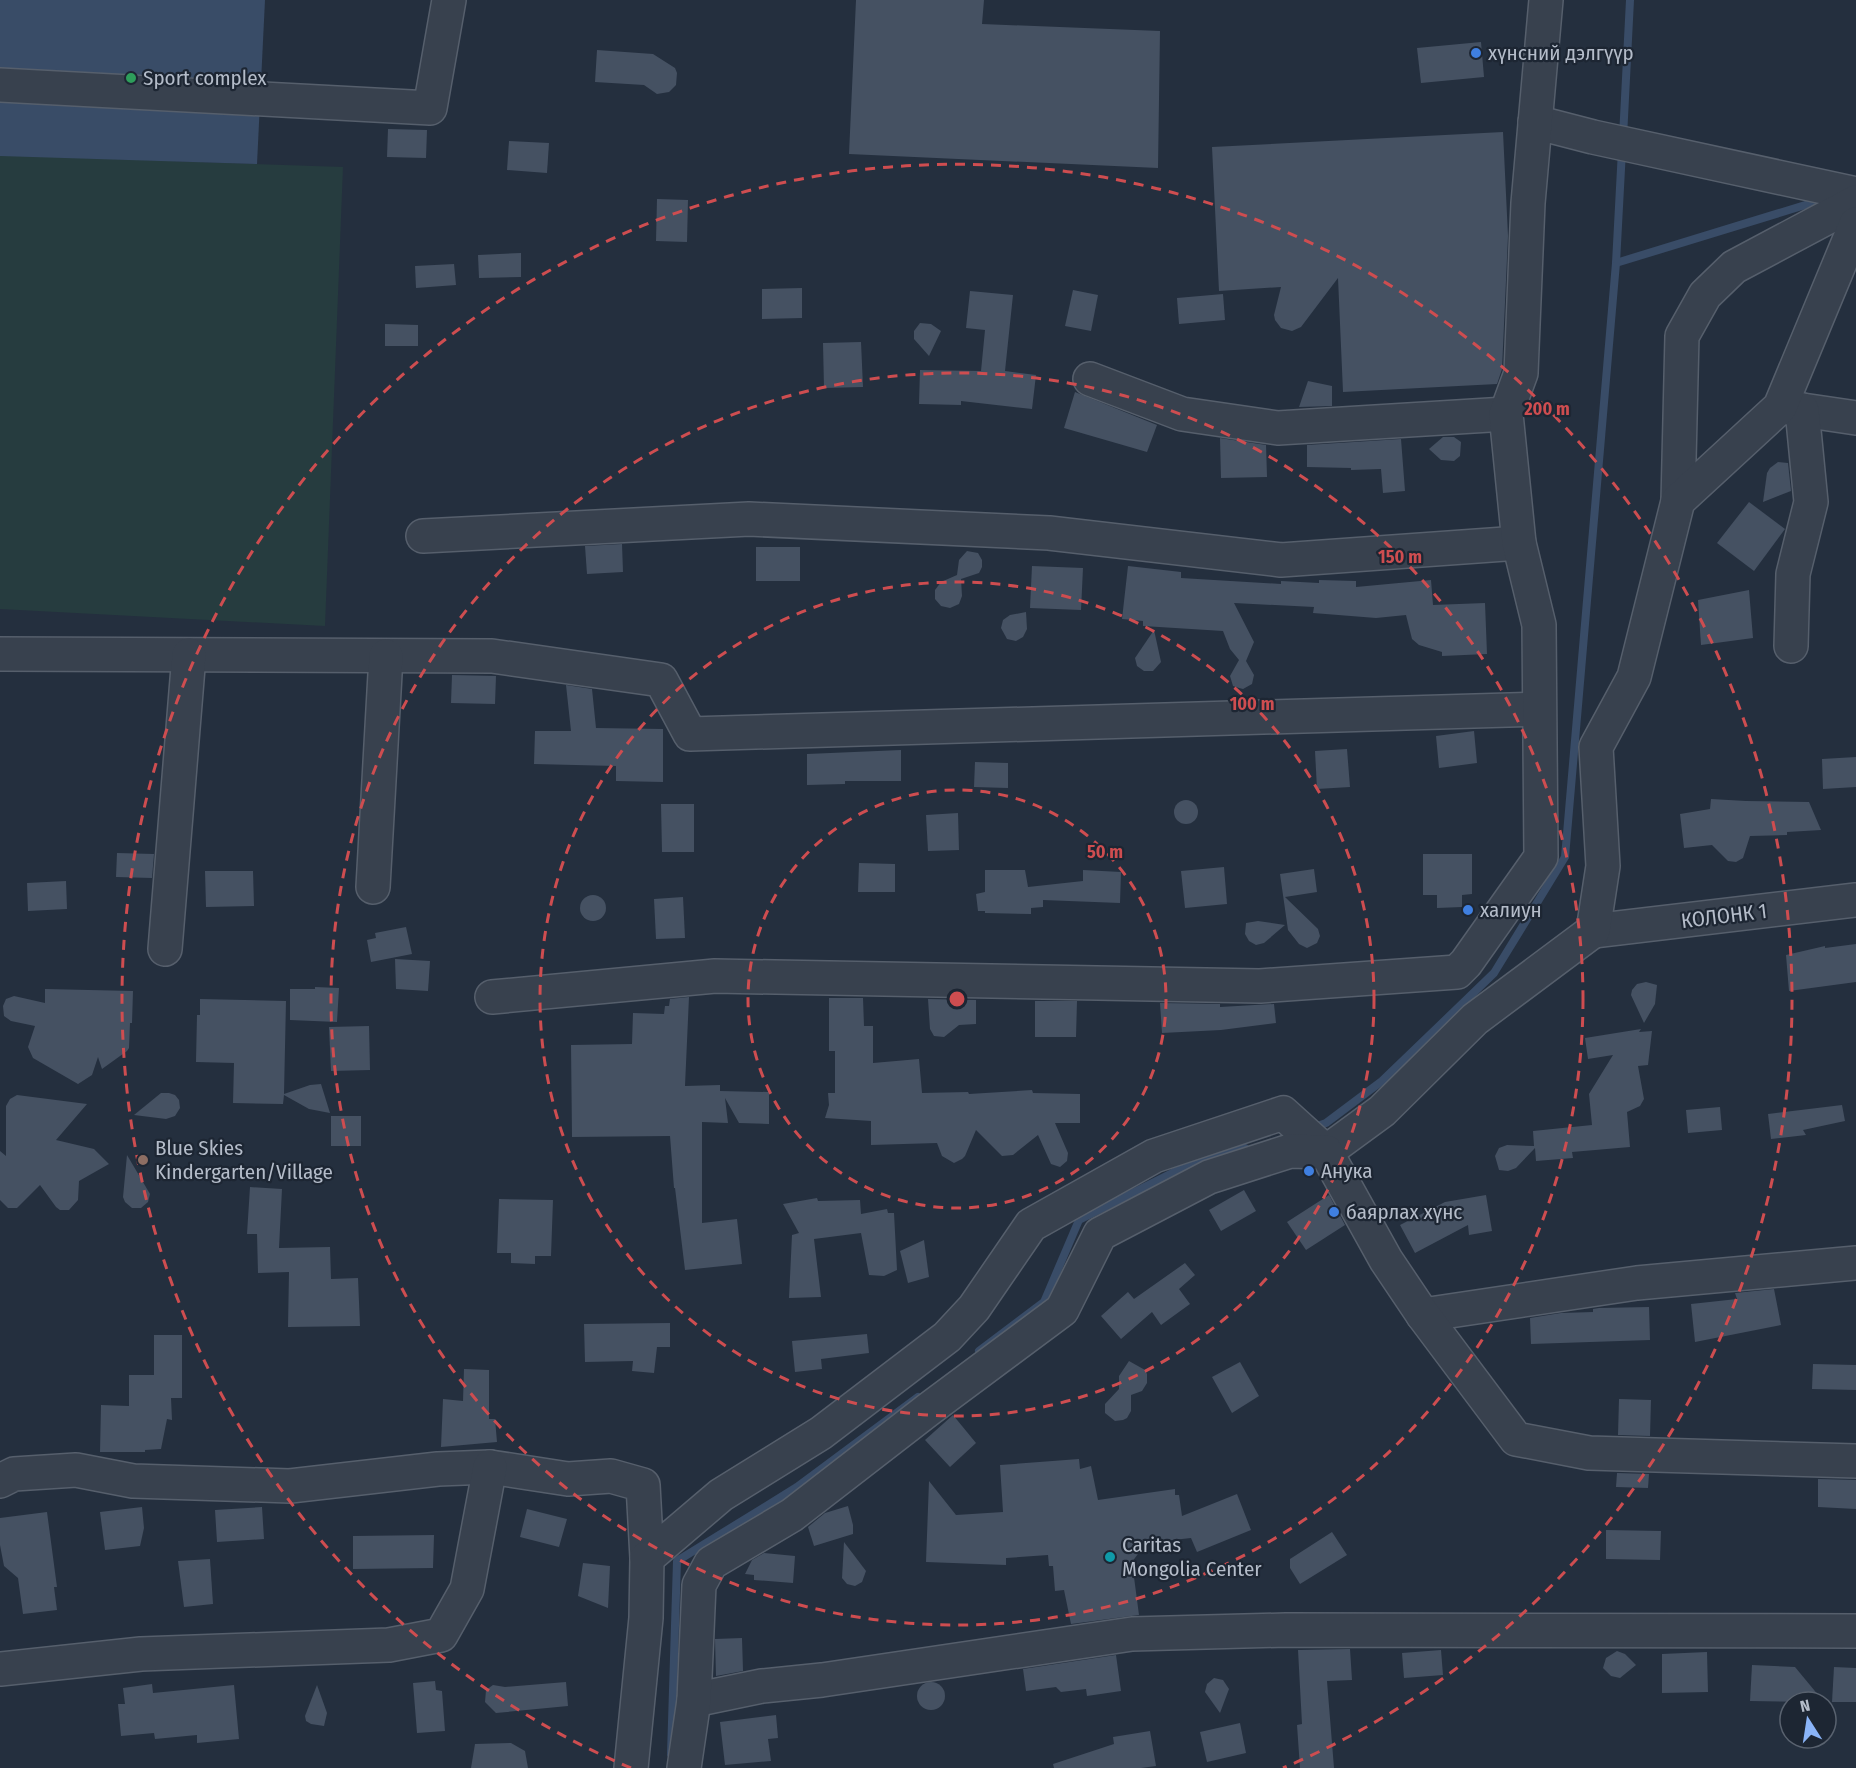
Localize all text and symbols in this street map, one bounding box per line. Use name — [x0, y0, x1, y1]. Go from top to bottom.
place label: хүнсний дэлгүүр — [1488, 40, 1634, 66]
marker: хүнсний дэлгүүр — [1469, 46, 1483, 60]
place label: Sport complex — [143, 65, 267, 91]
marker: Sport complex — [124, 71, 138, 85]
text: 200 m — [1523, 398, 1570, 420]
text: 150 m — [1378, 546, 1422, 568]
text: 100 m — [1230, 693, 1274, 715]
text: 50 m — [1087, 841, 1123, 863]
place label: халиун — [1480, 897, 1542, 923]
street label: КОЛОНК 1 — [1680, 898, 1768, 934]
marker: халиун — [1461, 903, 1475, 917]
centre of rings — [947, 989, 967, 1009]
place label: Blue Skies Kindergarten/Village — [155, 1135, 333, 1185]
marker: Blue Skies Kindergarten/Village — [136, 1153, 150, 1167]
place label: Анука — [1321, 1158, 1372, 1184]
marker: Анука — [1302, 1164, 1316, 1178]
place label: баярлах хүнс — [1346, 1199, 1462, 1225]
marker: баярлах хүнс — [1327, 1205, 1341, 1219]
place label: Caritas Mongolia Center — [1122, 1532, 1262, 1582]
marker: Caritas Mongolia Center — [1103, 1550, 1117, 1564]
north arrow — [1778, 1690, 1838, 1750]
text: N — [1798, 1696, 1812, 1716]

